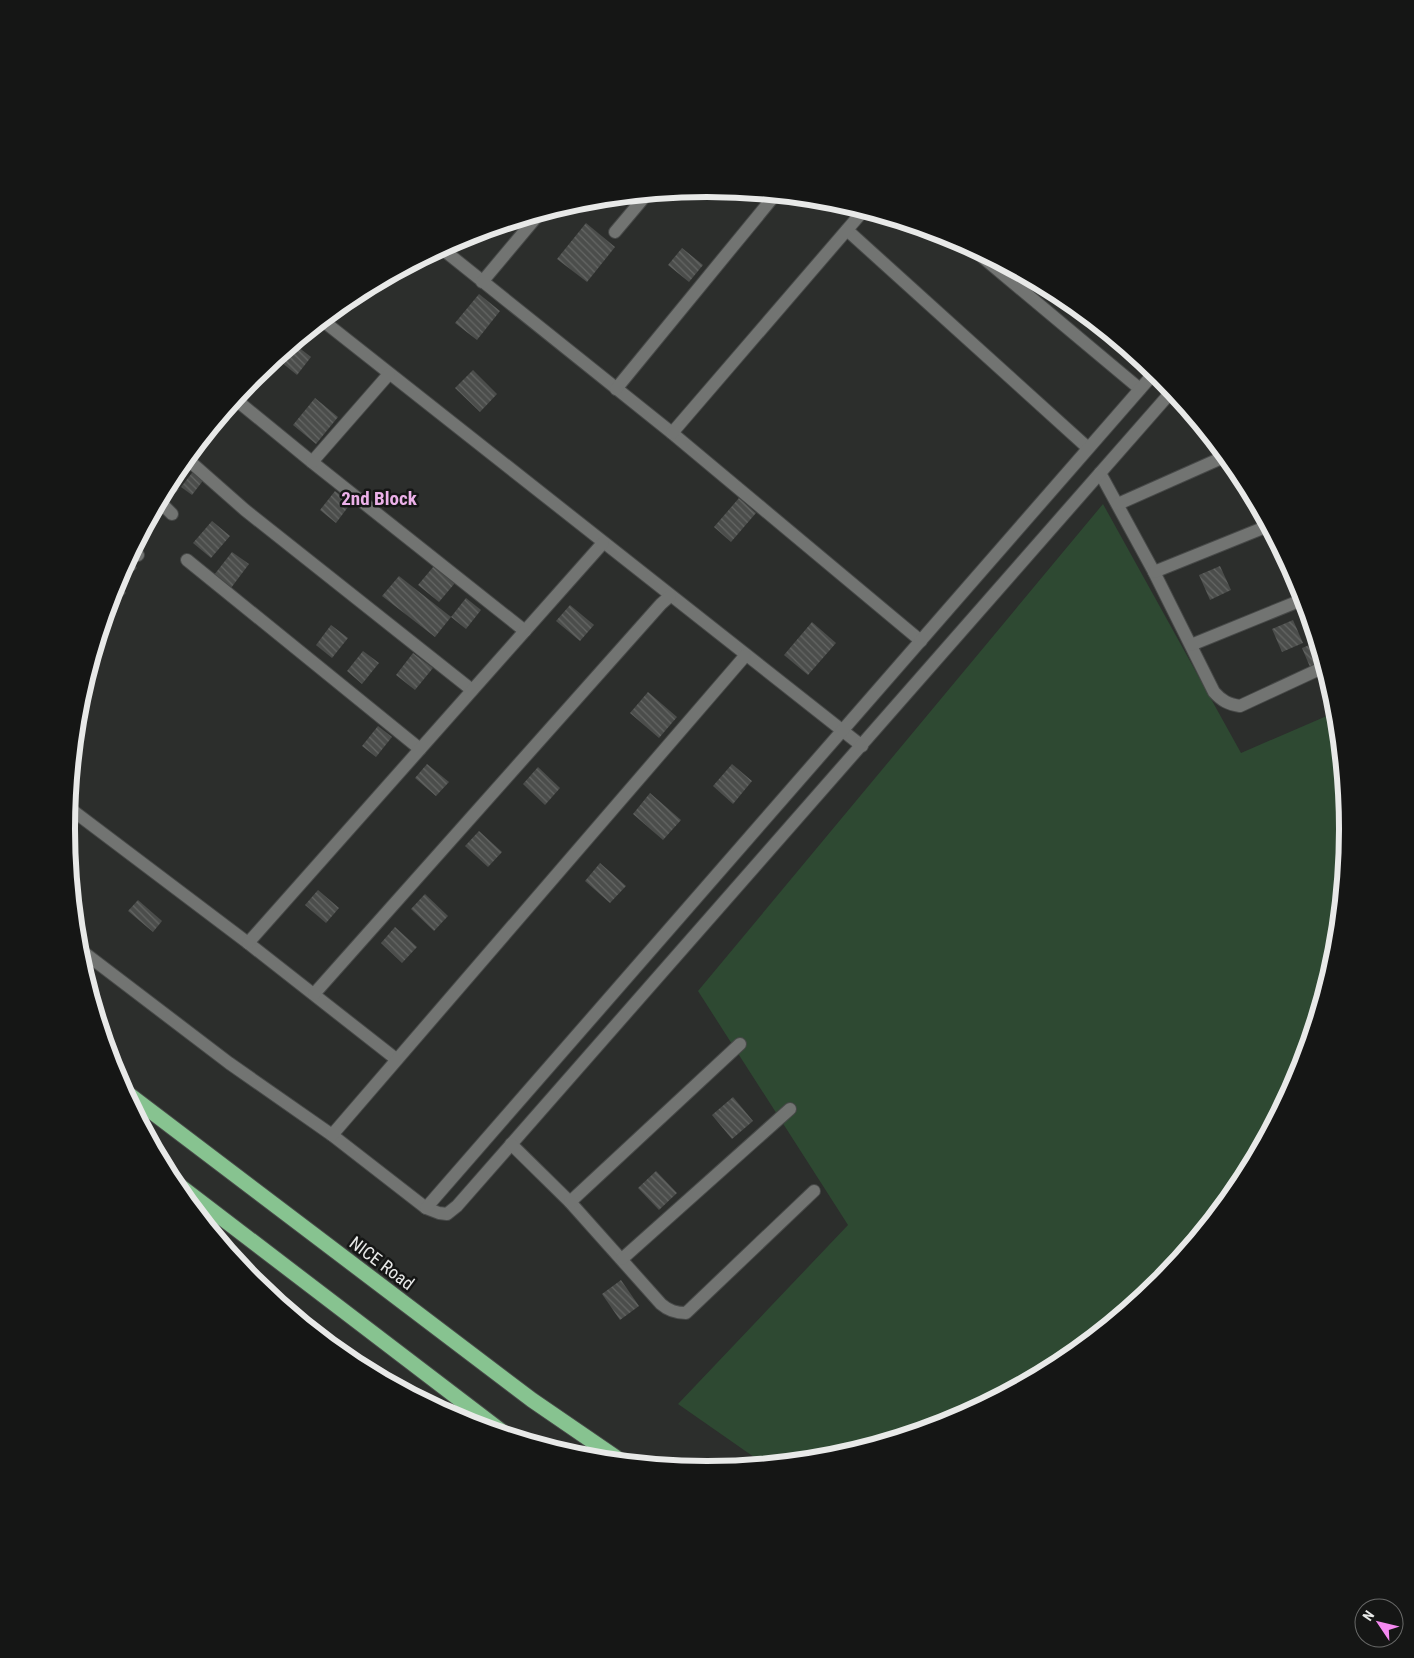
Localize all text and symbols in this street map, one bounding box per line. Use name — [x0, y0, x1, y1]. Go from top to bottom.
district label: 2nd Block — [341, 487, 418, 510]
street label: NICE Road — [346, 1232, 418, 1294]
north arrow — [1354, 1598, 1404, 1648]
text: N — [1359, 1607, 1377, 1624]

